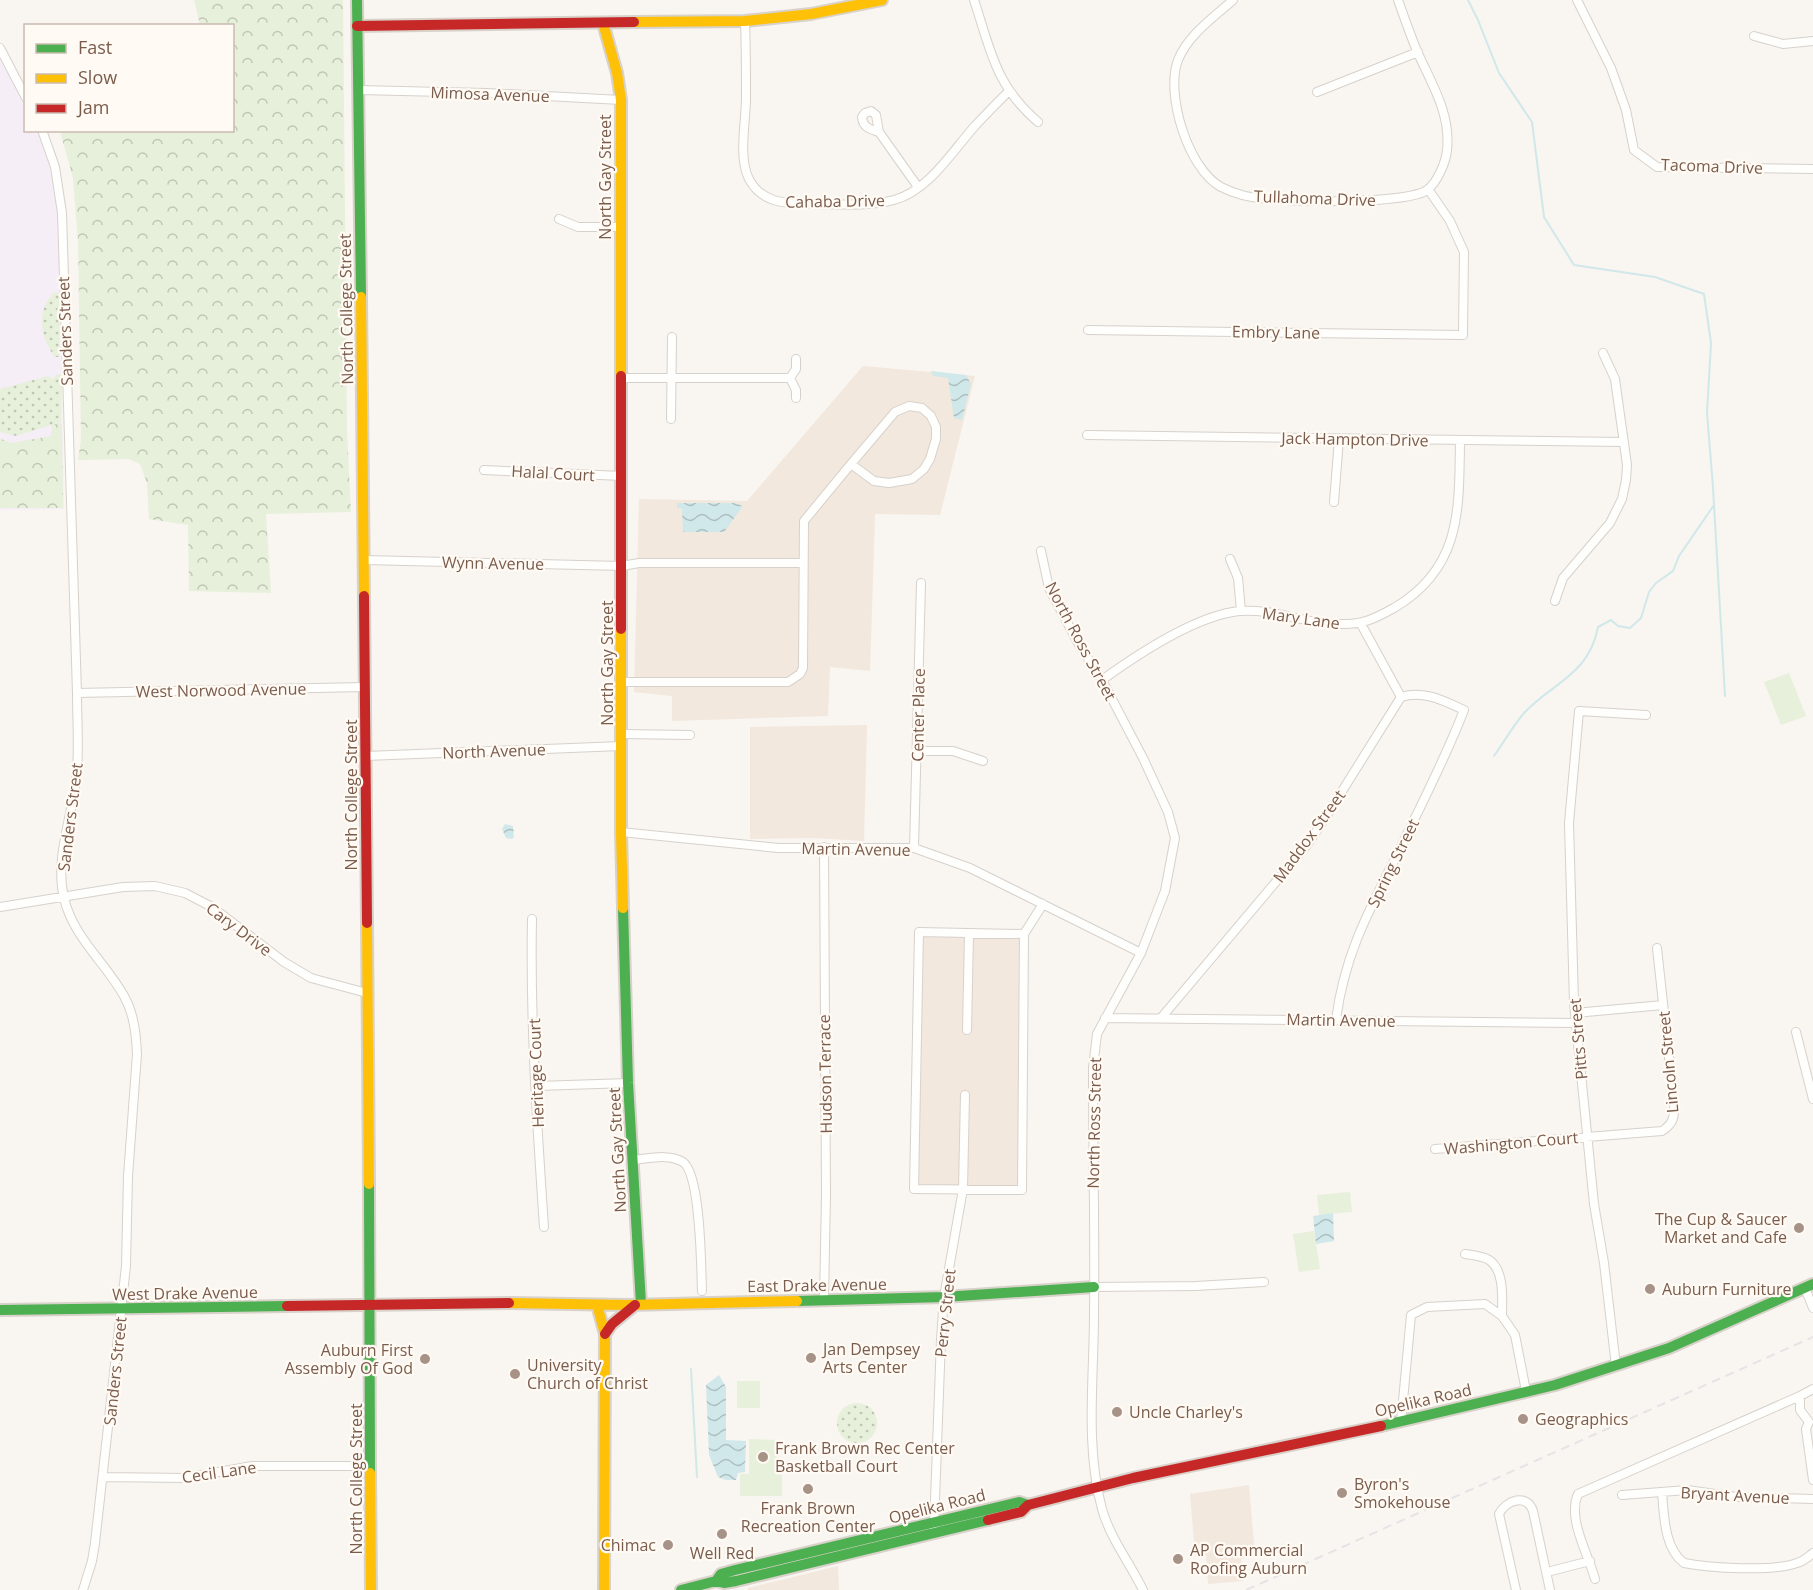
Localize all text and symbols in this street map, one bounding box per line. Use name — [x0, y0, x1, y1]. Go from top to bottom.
legend — [24, 24, 234, 132]
text: Fast — [78, 35, 112, 59]
text: Slow — [78, 65, 117, 89]
street label: Mimosa Avenue — [430, 81, 550, 107]
text: Jam — [76, 95, 110, 119]
street label: North Gay Street — [594, 114, 616, 240]
street label: Tacoma Drive — [1661, 153, 1763, 179]
street label: Tullahoma Drive — [1254, 185, 1376, 211]
street label: Cahaba Drive — [785, 189, 885, 213]
street label: North College Street — [334, 233, 358, 385]
street label: Sanders Street — [52, 276, 78, 386]
street label: Embry Lane — [1232, 320, 1320, 344]
street label: Jack Hampton Drive — [1279, 427, 1429, 451]
street label: Halal Court — [511, 460, 596, 486]
street label: Wynn Avenue — [442, 551, 544, 575]
street label: North Ross Street — [1040, 578, 1122, 704]
street label: North Gay Street — [596, 600, 618, 726]
street label: Mary Lane — [1261, 602, 1341, 634]
street label: Center Place — [906, 668, 930, 762]
street label: West Norwood Avenue — [135, 678, 307, 702]
street label: North College Street — [340, 719, 362, 871]
street label: North Avenue — [442, 738, 546, 764]
street label: Sanders Street — [52, 761, 88, 873]
street label: Maddox Street — [1268, 785, 1350, 887]
street label: Spring Street — [1362, 815, 1424, 911]
street label: Martin Avenue — [801, 837, 911, 861]
street label: Cary Drive — [202, 897, 276, 961]
street label: Pitts Street — [1563, 997, 1593, 1081]
street label: Martin Avenue — [1286, 1008, 1396, 1032]
street label: Lincoln Street — [1653, 1010, 1683, 1114]
street label: Hudson Terrace — [813, 1014, 837, 1134]
street label: Heritage Court — [523, 1018, 549, 1128]
street label: North Ross Street — [1082, 1057, 1106, 1189]
street label: North Gay Street — [603, 1087, 631, 1213]
street label: Washington Court — [1443, 1126, 1579, 1160]
place label: The Cup & Saucer Market and Cafe — [1655, 1208, 1787, 1248]
marker: The Cup & Saucer Market and Cafe — [1792, 1221, 1806, 1235]
street label: Perry Street — [929, 1268, 961, 1358]
street label: East Drake Avenue — [747, 1273, 887, 1297]
place label: Auburn Furniture — [1662, 1278, 1792, 1300]
street label: West Drake Avenue — [112, 1281, 258, 1305]
marker: Auburn Furniture — [1643, 1282, 1657, 1296]
street label: Sanders Street — [98, 1315, 132, 1426]
place label: Jan Dempsey Arts Center — [821, 1338, 921, 1378]
place label: Auburn First Assembly Of God — [285, 1339, 413, 1379]
marker: Jan Dempsey Arts Center — [804, 1351, 818, 1365]
marker: Auburn First Assembly Of God — [418, 1352, 432, 1366]
place label: University Church of Christ — [527, 1354, 648, 1394]
marker: University Church of Christ — [508, 1367, 522, 1381]
street label: Opelika Road — [1372, 1378, 1474, 1422]
place label: Uncle Charley's — [1129, 1401, 1243, 1423]
street label: North College Street — [345, 1403, 367, 1555]
marker: Uncle Charley's — [1110, 1405, 1124, 1419]
place label: Geographics — [1535, 1408, 1628, 1430]
marker: Geographics — [1516, 1412, 1530, 1426]
place label: Frank Brown Rec Center Basketball Court — [775, 1437, 955, 1477]
marker: Frank Brown Rec Center Basketball Court — [756, 1450, 770, 1464]
street label: Cecil Lane — [180, 1456, 258, 1488]
place label: Byron's Smokehouse — [1354, 1473, 1450, 1513]
street label: Bryant Avenue — [1680, 1481, 1790, 1509]
marker: Frank Brown Recreation Center — [801, 1482, 815, 1496]
street label: Opelika Road — [886, 1483, 988, 1529]
marker: Byron's Smokehouse — [1335, 1486, 1349, 1500]
place label: Frank Brown Recreation Center — [741, 1497, 876, 1537]
marker: Well Red — [715, 1527, 729, 1541]
place label: Chimac — [601, 1534, 656, 1556]
marker: Chimac — [661, 1538, 675, 1552]
place label: AP Commercial Roofing Auburn — [1190, 1539, 1307, 1579]
place label: Well Red — [690, 1542, 754, 1564]
marker: AP Commercial Roofing Auburn — [1171, 1552, 1185, 1566]

